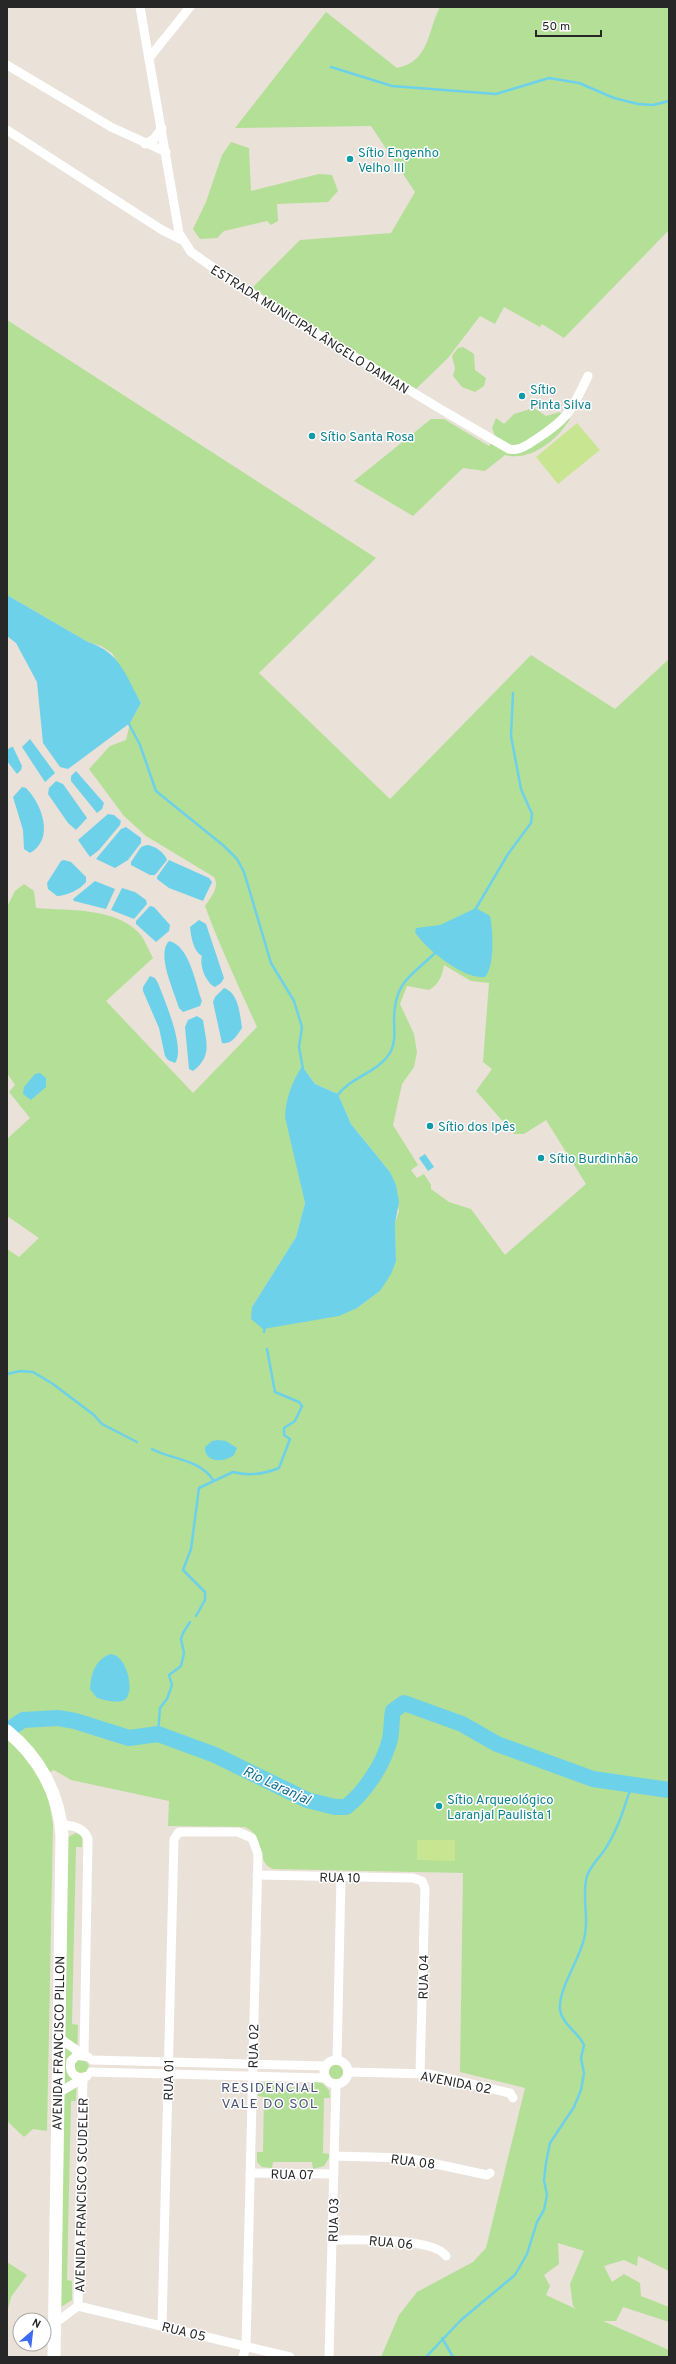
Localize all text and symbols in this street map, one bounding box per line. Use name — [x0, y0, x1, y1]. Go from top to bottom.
scale bar — [536, 12, 601, 38]
text: 50 m — [542, 19, 570, 35]
place label: Sítio Engenho Velho III — [358, 146, 439, 177]
marker: Sítio Engenho Velho III — [345, 154, 355, 164]
street label: ESTRADA MUNICIPAL ÂNGELO DAMIAN — [207, 261, 412, 399]
place label: Sítio Pinta Silva — [530, 383, 591, 414]
marker: Sítio Pinta Silva — [517, 391, 527, 401]
place label: Sítio Santa Rosa — [320, 430, 414, 446]
marker: Sítio Santa Rosa — [307, 431, 317, 441]
place label: Sítio dos Ipês — [438, 1120, 515, 1136]
marker: Sítio dos Ipês — [425, 1121, 435, 1131]
place label: Sítio Burdinhão — [549, 1152, 638, 1168]
marker: Sítio Burdinhão — [536, 1153, 546, 1163]
water label: Rio Laranjal — [240, 1763, 314, 1810]
place label: Sítio Arqueológico Laranjal Paulista 1 — [447, 1793, 554, 1824]
marker: Sítio Arqueológico Laranjal Paulista 1 — [434, 1801, 444, 1811]
street label: RUA 10 — [319, 1871, 361, 1887]
street label: AVENIDA FRANCISCO PILLON — [50, 1955, 70, 2131]
street label: RUA 04 — [417, 1955, 433, 2000]
street label: RUA 02 — [247, 2024, 263, 2068]
street label: RUA 01 — [162, 2059, 178, 2101]
street label: AVENIDA 02 — [419, 2069, 493, 2099]
district label: RESIDENCIAL VALE DO SOL — [221, 2080, 319, 2113]
street label: AVENIDA FRANCISCO SCUDELER — [73, 2097, 93, 2293]
street label: RUA 08 — [390, 2152, 436, 2174]
street label: RUA 07 — [270, 2168, 314, 2184]
street label: RUA 03 — [327, 2198, 343, 2242]
street label: RUA 06 — [368, 2234, 414, 2254]
north arrow — [12, 2312, 52, 2352]
text: N — [29, 2316, 43, 2332]
street label: RUA 05 — [160, 2320, 207, 2346]

